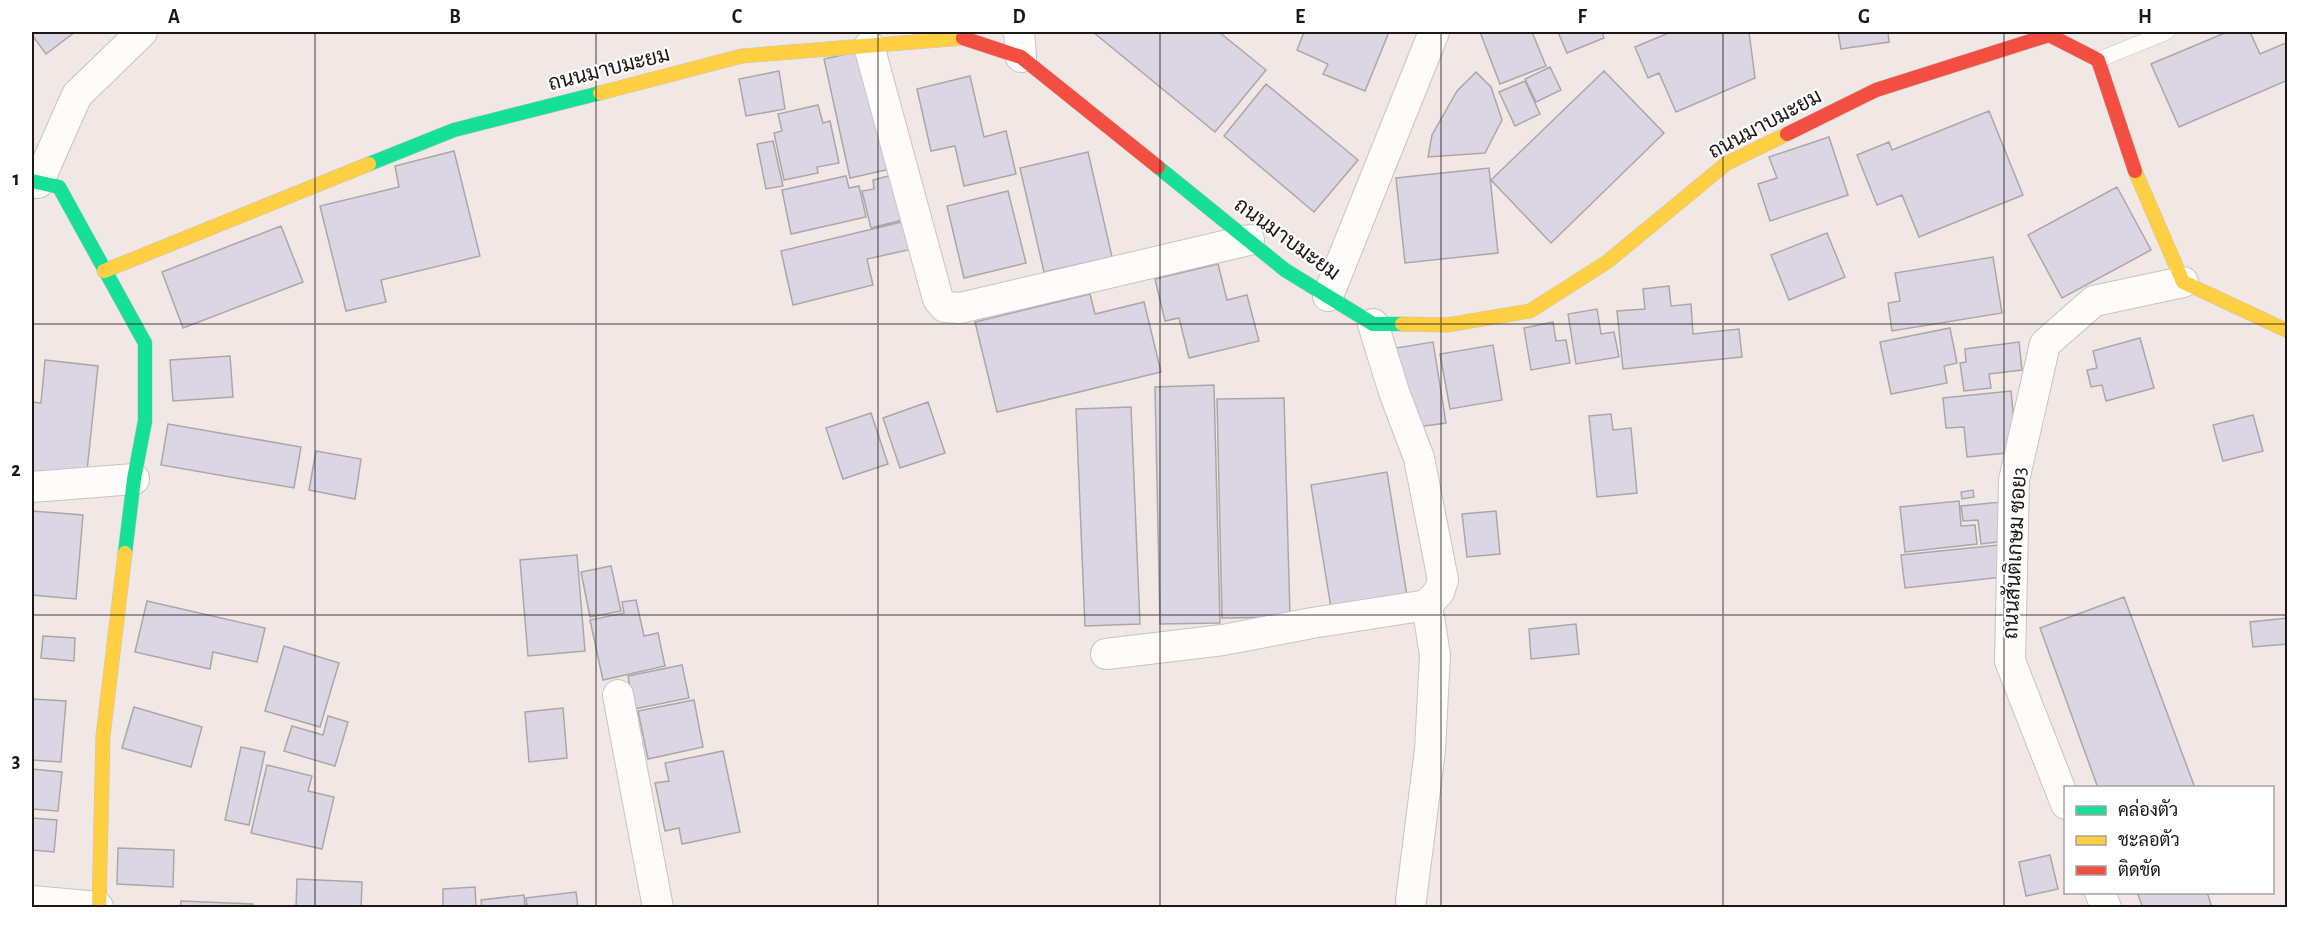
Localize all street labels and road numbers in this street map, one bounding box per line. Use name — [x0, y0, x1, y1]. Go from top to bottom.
street label: ถนนมาบมะยม — [546, 44, 672, 94]
street label: ถนนมาบมะยม — [1705, 85, 1825, 163]
street label: ถนนมาบมะยม — [1230, 194, 1344, 284]
street label: ถนนสันติเกษม ซอย3 — [1998, 466, 2030, 640]

